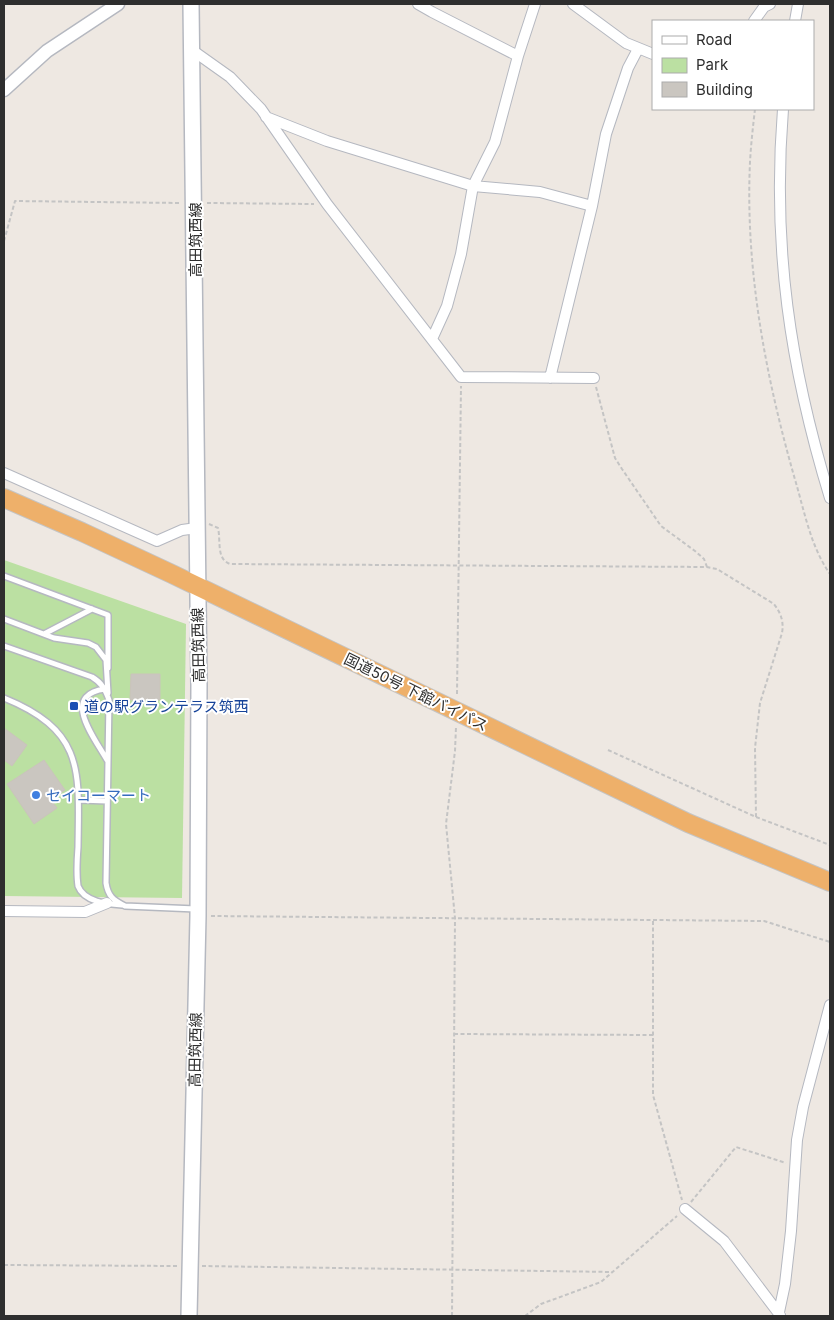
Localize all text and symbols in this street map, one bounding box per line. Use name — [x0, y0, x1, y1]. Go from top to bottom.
legend — [652, 20, 814, 110]
text: Road — [696, 30, 732, 49]
text: Park — [696, 55, 729, 74]
text: Building — [696, 80, 753, 99]
street label: 高田筑西線 — [186, 202, 205, 278]
street label: 高田筑西線 — [188, 607, 208, 683]
street label: 国道50号 下館バイパス — [341, 649, 491, 735]
place label: 道の駅グランテラス筑西 — [84, 697, 249, 716]
marker: 道の駅グランテラス筑西 — [68, 700, 80, 712]
place label: セイコーマート — [46, 786, 151, 805]
marker: セイコーマート — [30, 789, 42, 801]
street label: 高田筑西線 — [185, 1012, 205, 1088]

